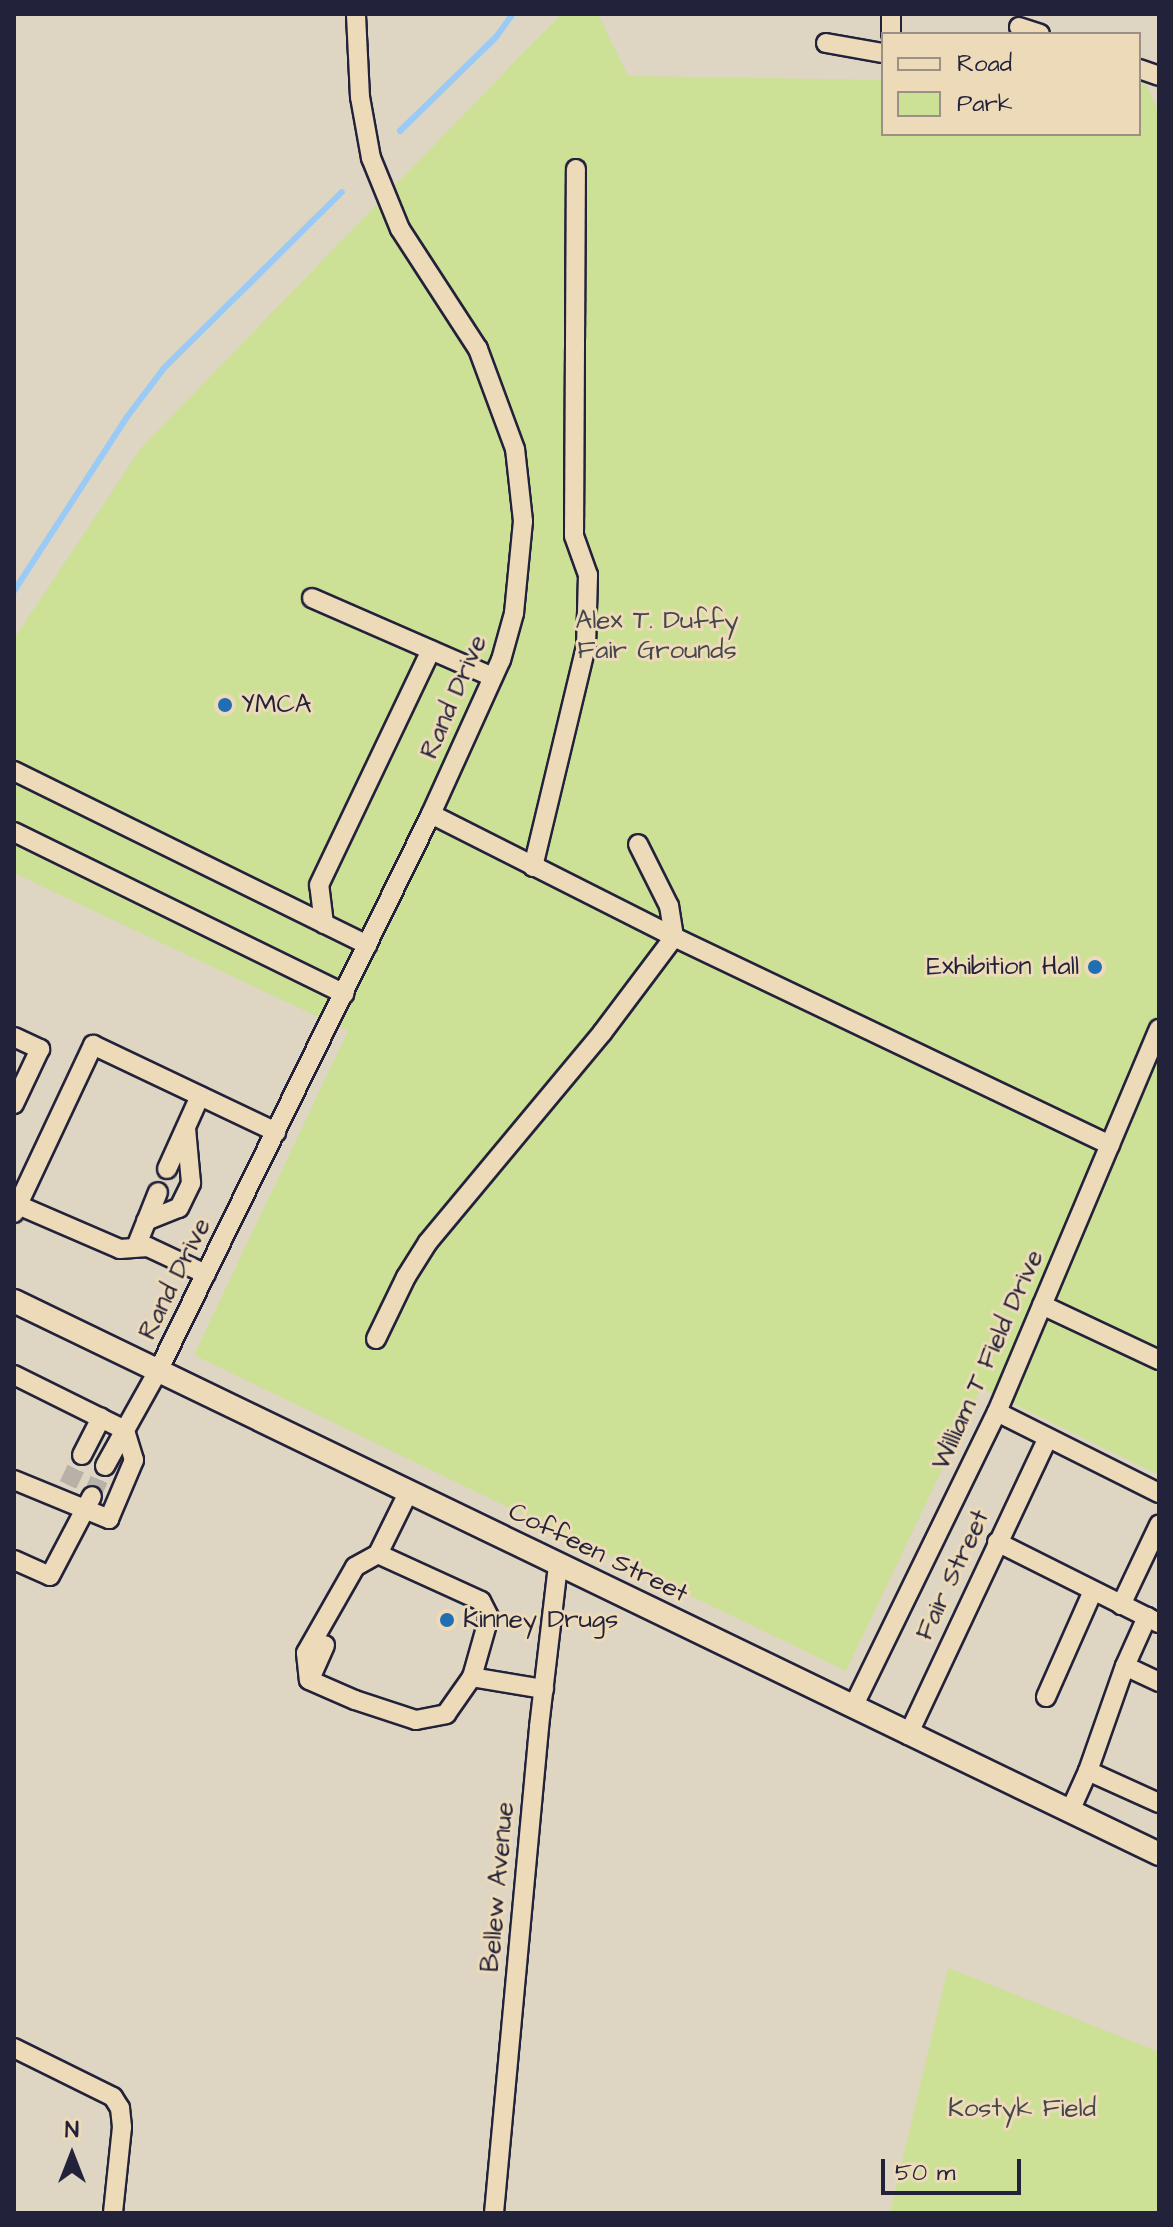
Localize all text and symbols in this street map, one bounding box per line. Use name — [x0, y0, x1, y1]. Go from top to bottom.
legend — [881, 32, 1141, 136]
text: Road — [957, 47, 1012, 81]
text: Park — [957, 87, 1013, 121]
park label: Alex T. Duffy Fair Grounds — [576, 605, 738, 666]
street label: Rand Drive — [414, 631, 494, 763]
place label: YMCA — [241, 689, 311, 721]
marker: YMCA — [216, 696, 234, 714]
place label: Exhibition Hall — [926, 951, 1079, 983]
marker: Exhibition Hall — [1086, 958, 1104, 976]
street label: Rand Drive — [132, 1213, 218, 1345]
street label: William T Field Drive — [925, 1245, 1051, 1475]
street label: Coffeen Street — [503, 1496, 693, 1610]
street label: Fair Street — [909, 1505, 997, 1645]
place label: Kinney Drugs — [463, 1604, 618, 1636]
marker: Kinney Drugs — [438, 1611, 456, 1629]
street label: Bellew Avenue — [475, 1801, 521, 1973]
park label: Kostyk Field — [948, 2093, 1096, 2125]
north arrow — [32, 2115, 112, 2195]
text: N — [65, 2115, 79, 2146]
scale bar — [885, 2143, 1025, 2193]
text: 50 m — [895, 2156, 955, 2190]

